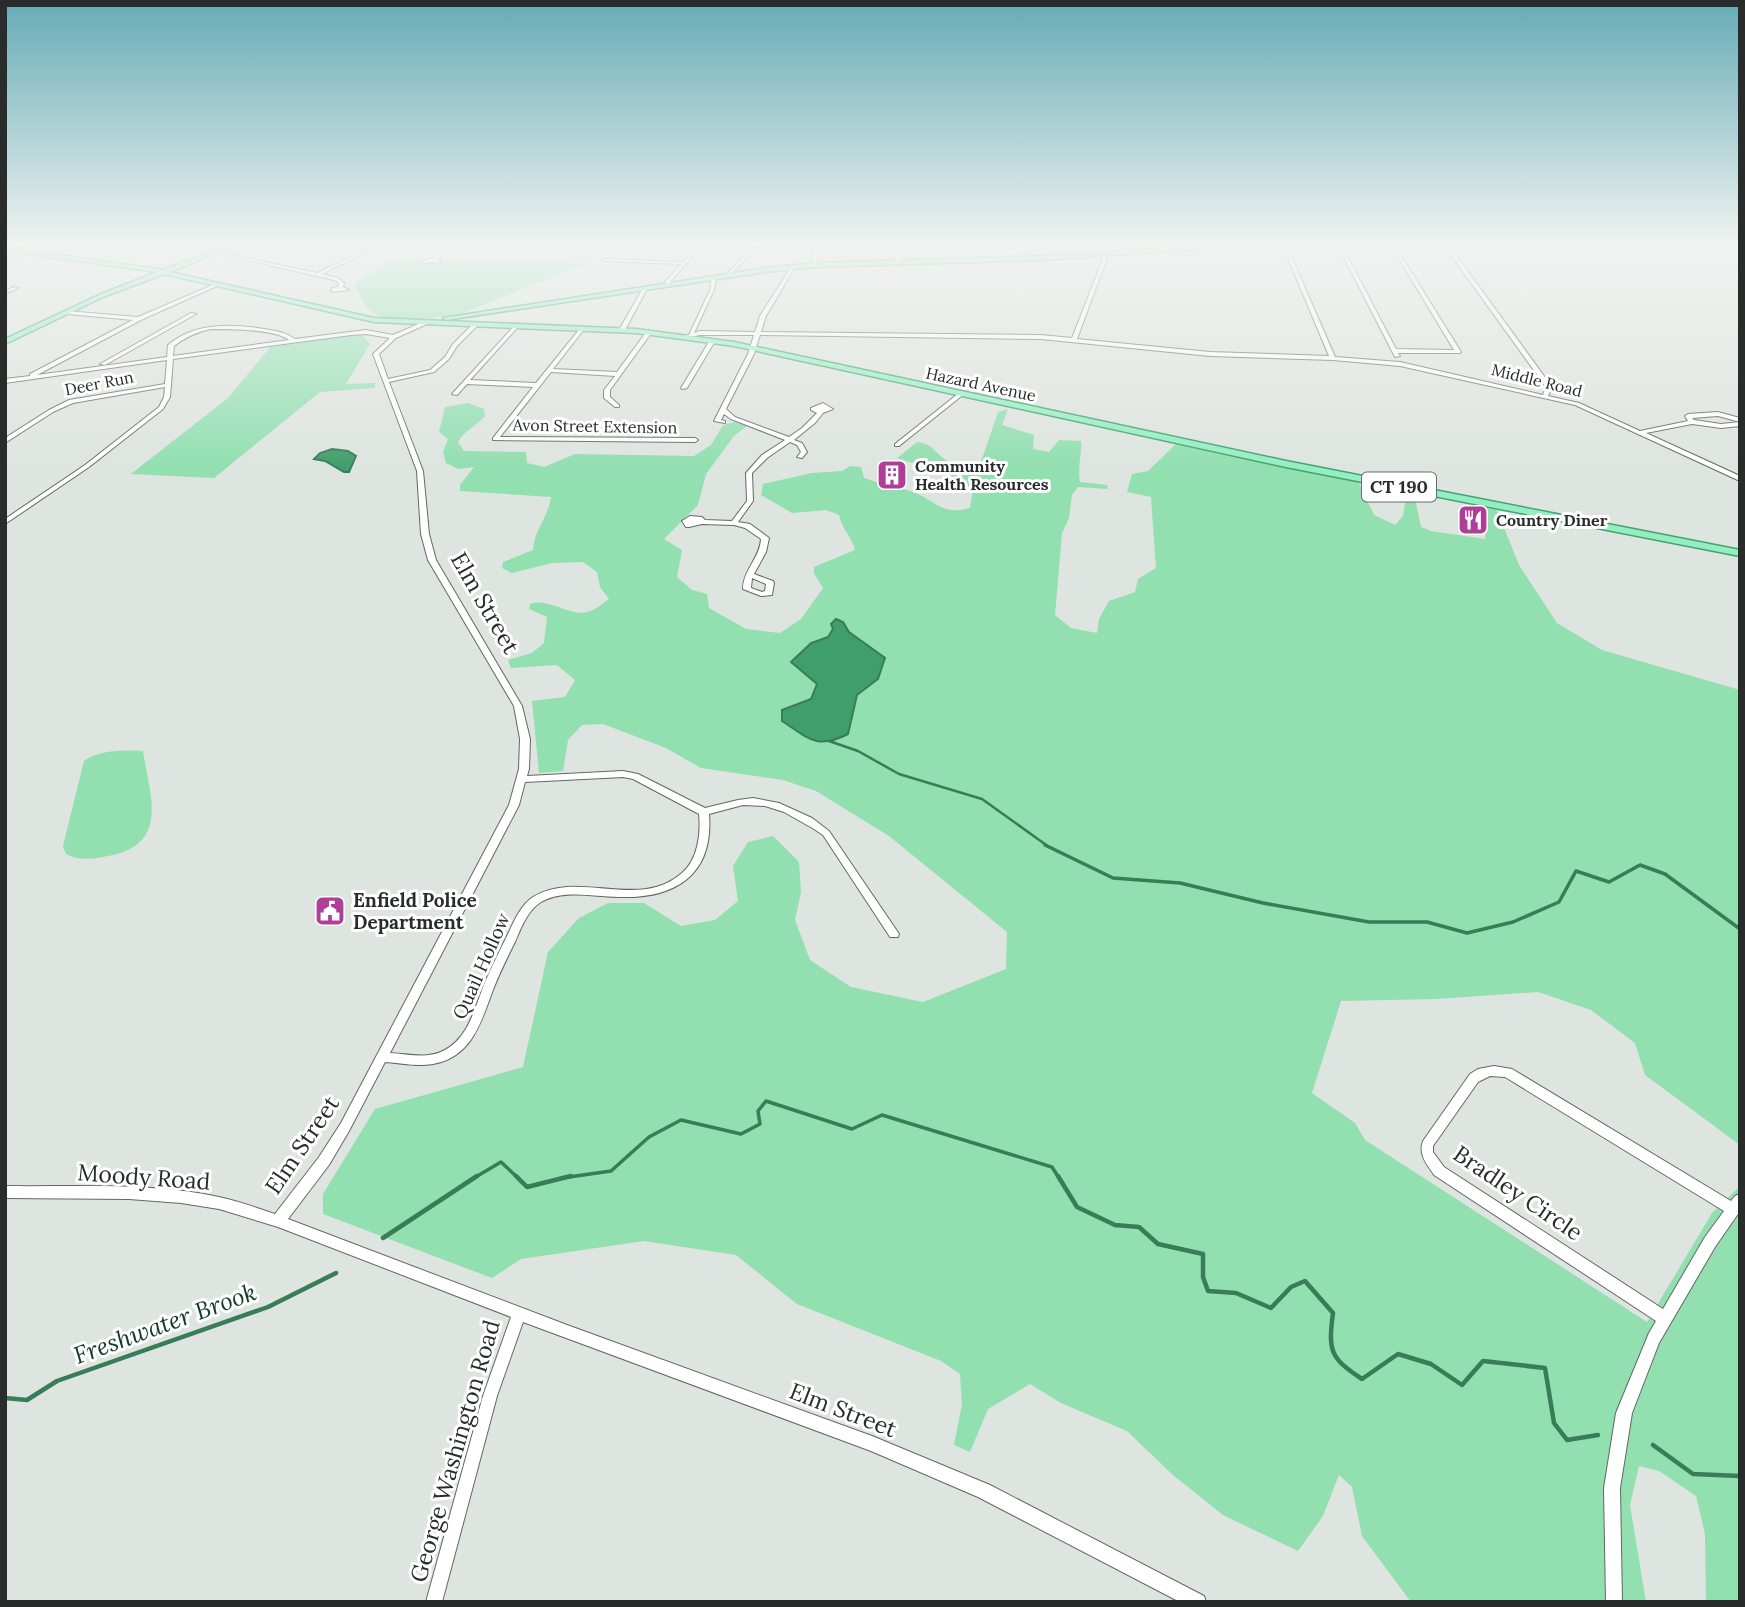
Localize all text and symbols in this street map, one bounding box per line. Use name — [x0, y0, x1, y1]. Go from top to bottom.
street label: Middle Road — [1490, 359, 1585, 401]
street label: Hazard Avenue — [924, 363, 1038, 405]
street label: Deer Run — [63, 366, 135, 399]
street label: Avon Street Extension — [512, 415, 678, 437]
place label: Community Health Resources — [915, 456, 1049, 494]
building icon: Community Health Resources — [875, 458, 909, 492]
road number: CT 190 — [1362, 472, 1436, 502]
restaurant icon: Country Diner — [1456, 503, 1490, 537]
place label: Country Diner — [1496, 510, 1608, 530]
street label: Elm Street — [445, 547, 526, 659]
place label: Enfield Police Department — [353, 888, 477, 934]
public building icon: Enfield Police Department — [313, 894, 347, 928]
street label: Quail Hollow — [447, 908, 515, 1023]
street label: Elm Street — [258, 1090, 345, 1199]
street label: Bradley Circle — [1448, 1139, 1588, 1246]
street label: Moody Road — [77, 1157, 212, 1196]
water label: Freshwater Brook — [69, 1276, 260, 1371]
street label: George Washington Road — [403, 1316, 506, 1585]
street label: Elm Street — [786, 1376, 901, 1443]

